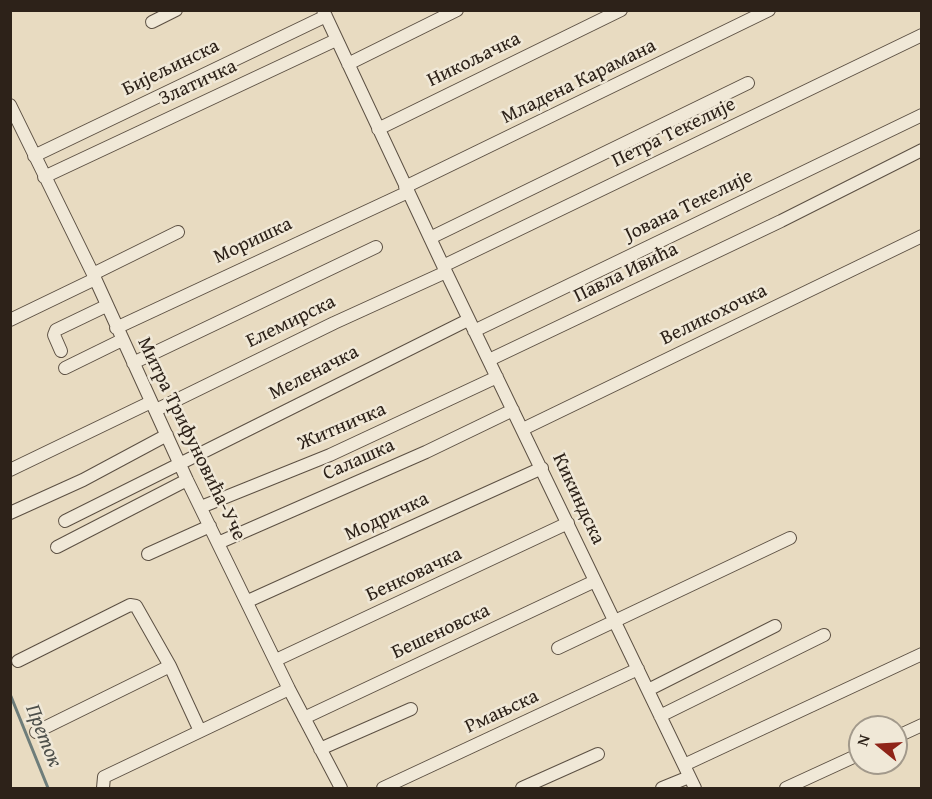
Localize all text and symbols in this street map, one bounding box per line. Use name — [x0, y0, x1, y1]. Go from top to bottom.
street label: Никољачка — [423, 27, 525, 93]
street label: Бијељинска — [119, 34, 223, 102]
street label: Младена Карамана — [498, 34, 660, 130]
street label: Златичка — [155, 55, 241, 111]
street label: Петра Текелије — [608, 93, 740, 173]
street label: Јована Текелије — [621, 165, 757, 247]
street label: Моришка — [210, 212, 296, 270]
street label: Павла Ивића — [570, 237, 682, 309]
street label: Великохочка — [657, 279, 771, 351]
street label: Елемирска — [242, 290, 340, 354]
street label: Митра Трифуновића-Уче — [131, 334, 251, 544]
street label: Меленачка — [265, 340, 363, 406]
street label: Житничка — [294, 398, 390, 456]
street label: Салашка — [319, 434, 399, 486]
street label: Кикиндска — [546, 450, 610, 548]
street label: Модричка — [341, 487, 433, 547]
street label: Бенковачка — [362, 542, 466, 608]
street label: Бешеновска — [388, 599, 494, 665]
street label: Рмањска — [461, 685, 543, 739]
water label: Преток — [19, 701, 67, 771]
north arrow — [848, 715, 908, 775]
text: N — [850, 731, 876, 749]

